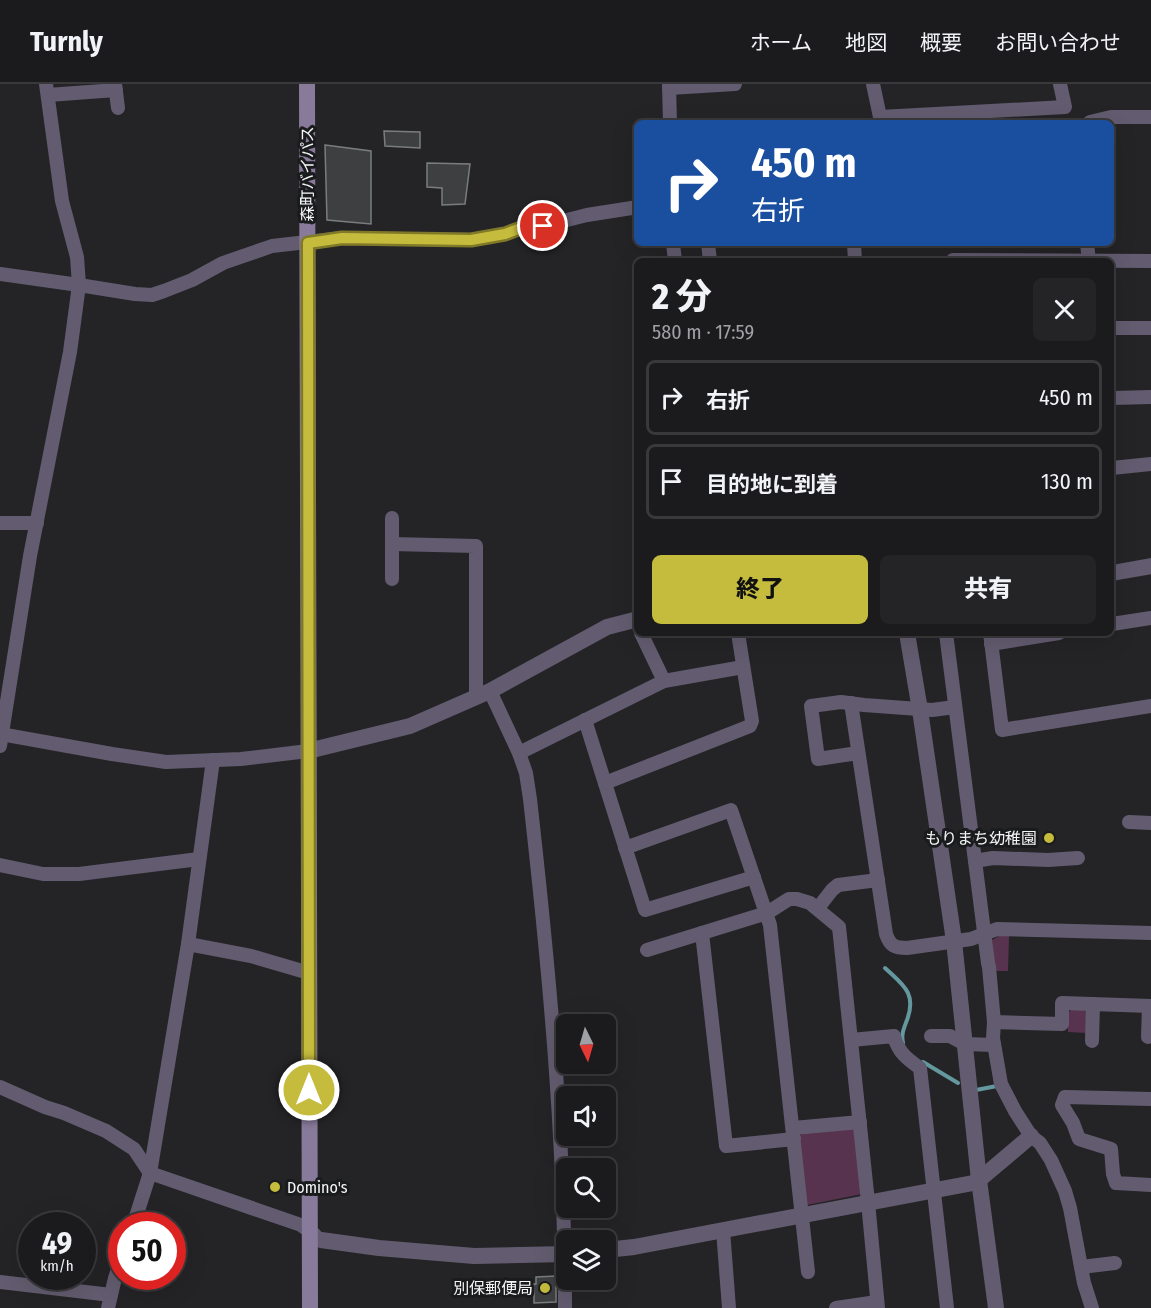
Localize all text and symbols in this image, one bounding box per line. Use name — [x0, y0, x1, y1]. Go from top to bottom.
text: Turnly — [30, 25, 103, 58]
text: ホーム — [750, 30, 812, 56]
text: 地図 — [845, 30, 887, 56]
text: 概要 — [920, 30, 962, 56]
text: お問い合わせ — [995, 30, 1121, 56]
street label: 森町バイパス — [298, 126, 317, 222]
text: 450 m — [751, 138, 857, 188]
icon: right — [652, 144, 730, 222]
text: 右折 — [751, 195, 805, 227]
pin — [517, 200, 568, 251]
icon: arrive — [526, 209, 559, 242]
text: 2 分 — [652, 275, 712, 319]
button: close — [1033, 278, 1096, 341]
text: 580 m · 17:59 — [652, 320, 754, 344]
icon: right — [655, 381, 688, 414]
text: 450 m — [1039, 384, 1093, 411]
text: 右折 — [706, 387, 750, 414]
icon: arrive — [655, 465, 688, 498]
text: 130 m — [1041, 468, 1093, 495]
text: 目的地に到着 — [706, 471, 838, 498]
button: 終了 — [652, 555, 868, 624]
button: 共有 — [880, 555, 1096, 624]
place label: もりまち幼稚園 — [925, 829, 1037, 848]
marker: もりまち幼稚園 — [1042, 831, 1056, 845]
north arrow — [556, 1014, 616, 1074]
map controls — [556, 1014, 616, 1290]
position arrow — [277, 1058, 341, 1122]
button: sound — [556, 1086, 616, 1146]
button: search — [556, 1158, 616, 1218]
place label: Domino's — [287, 1178, 348, 1197]
marker: Domino's — [268, 1180, 282, 1194]
speed limit sign: 50 — [108, 1212, 186, 1290]
text: 49 — [42, 1226, 72, 1262]
button: layers — [556, 1230, 616, 1290]
text: km/h — [40, 1257, 74, 1275]
place label: 別保郵便局 — [453, 1279, 533, 1298]
marker: 別保郵便局 — [538, 1281, 552, 1295]

